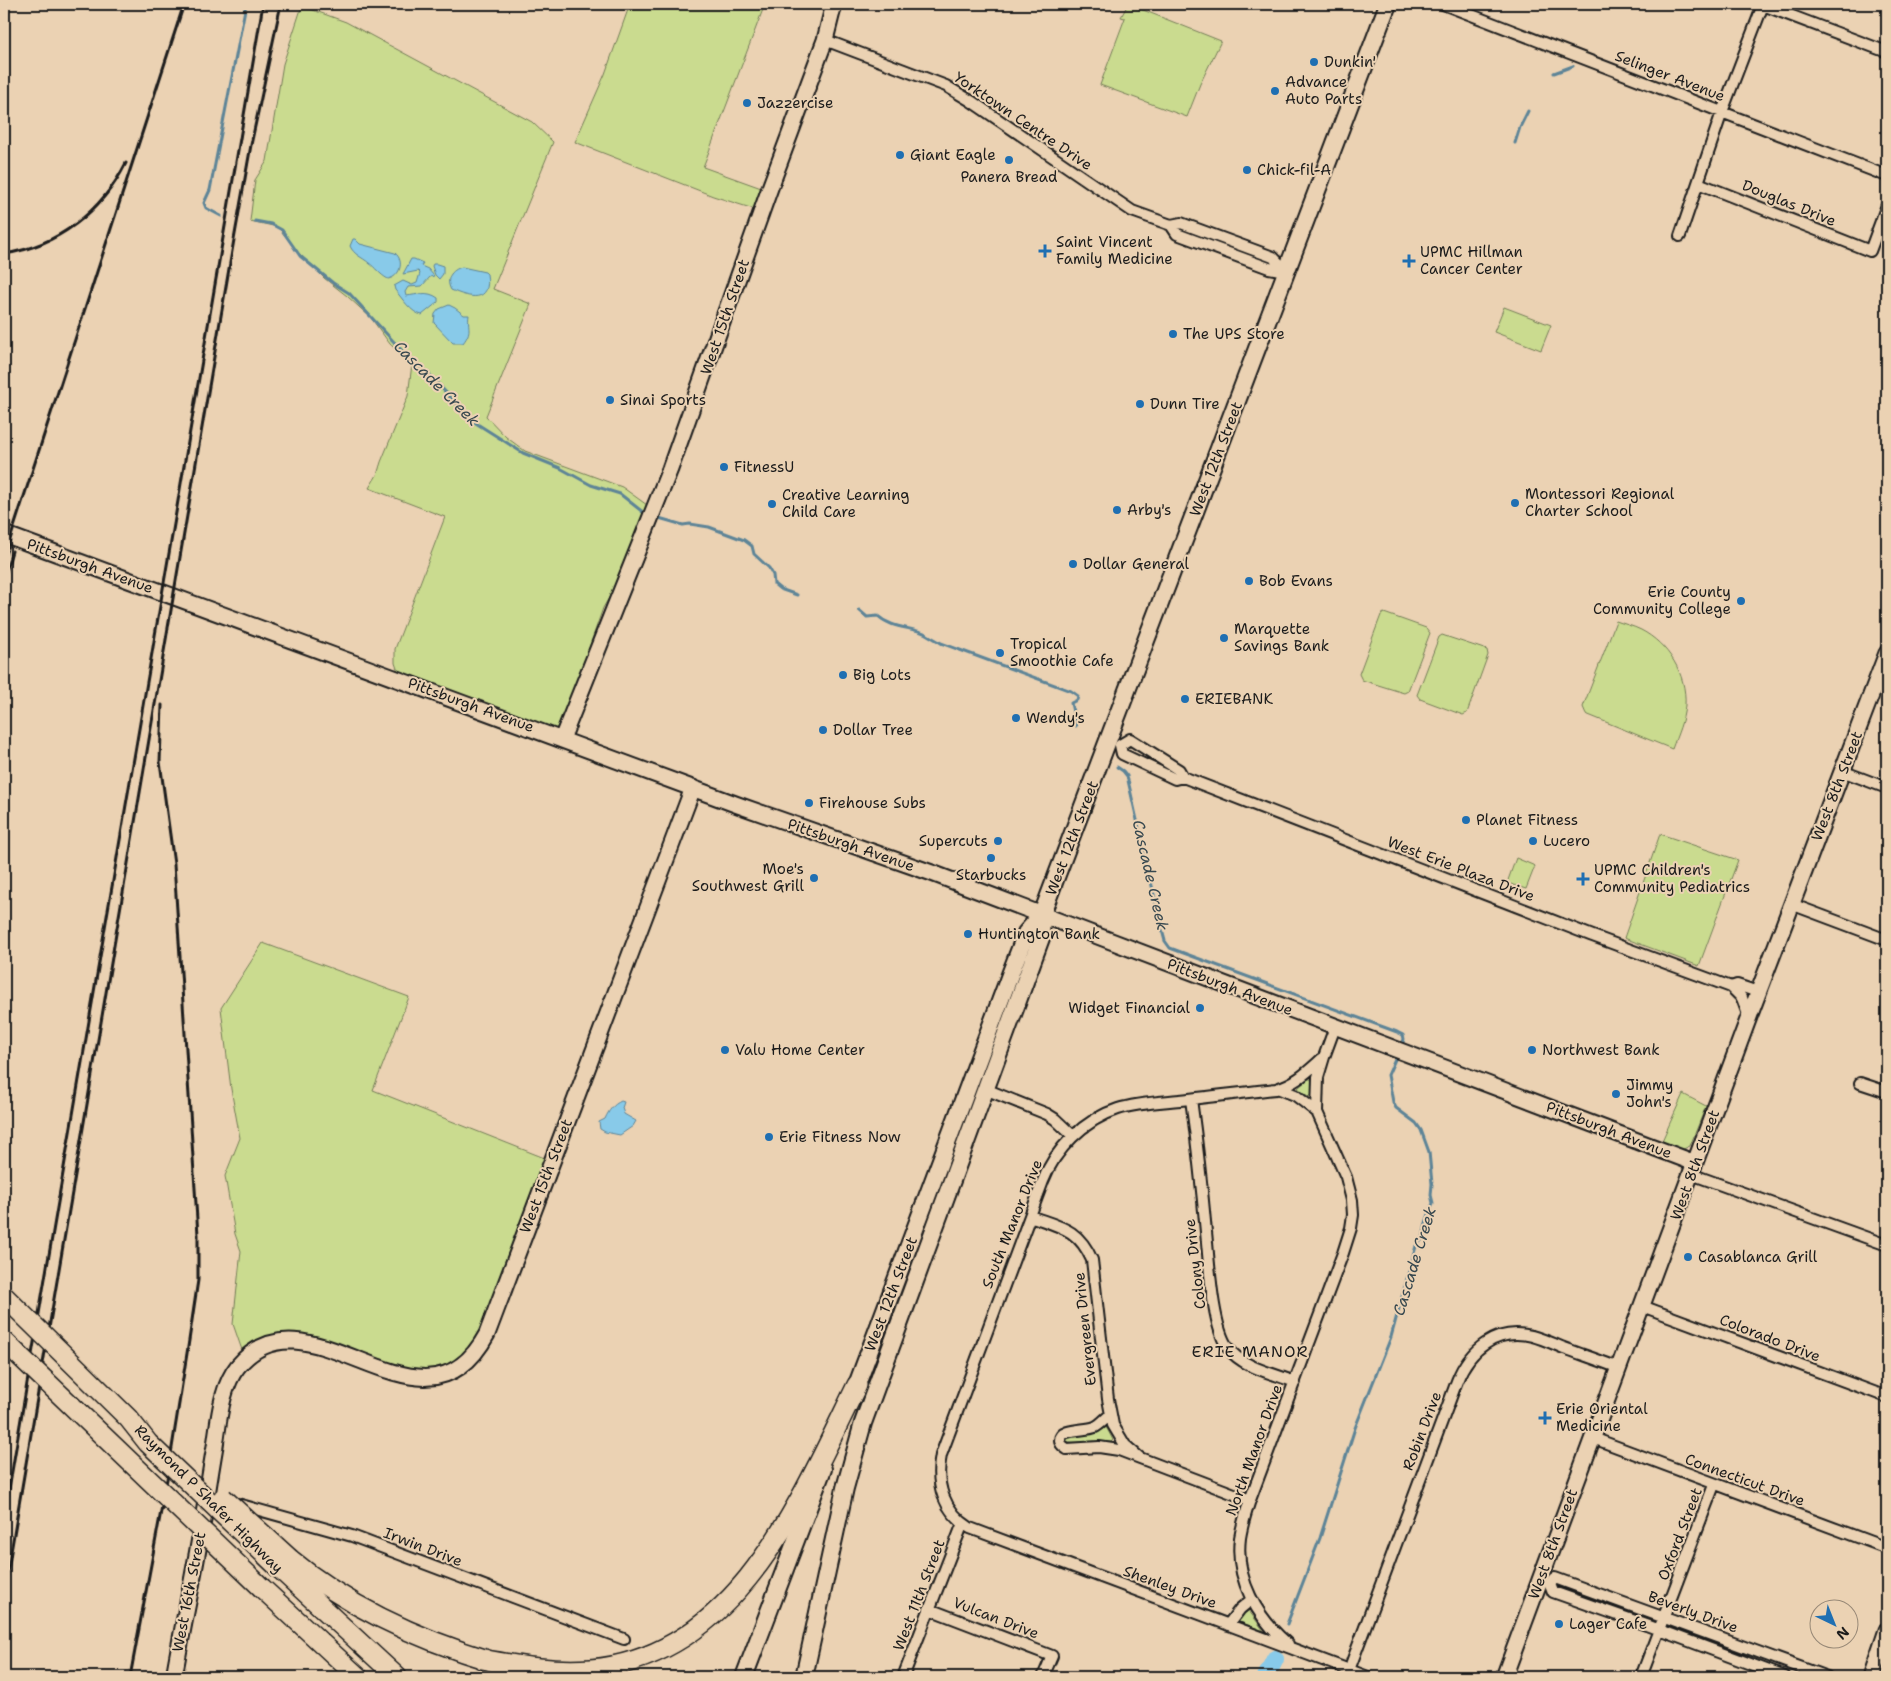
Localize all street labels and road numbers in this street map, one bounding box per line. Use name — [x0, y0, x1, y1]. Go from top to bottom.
street label: Selinger Avenue — [1612, 46, 1728, 106]
street label: Yorktown Centre Drive — [950, 67, 1096, 175]
street label: Douglas Drive — [1739, 175, 1839, 231]
street label: West 15th Street — [696, 257, 754, 377]
street label: West 12th Street — [1185, 399, 1247, 519]
street label: Pittsburgh Avenue — [24, 534, 156, 598]
street label: Pittsburgh Avenue — [405, 673, 537, 737]
street label: West 8th Street — [1807, 728, 1867, 844]
street label: West 12th Street — [1041, 778, 1103, 898]
street label: Pittsburgh Avenue — [785, 814, 917, 876]
street label: West Erie Plaza Drive — [1384, 832, 1538, 906]
street label: Pittsburgh Avenue — [1164, 954, 1296, 1020]
street label: Pittsburgh Avenue — [1543, 1097, 1675, 1163]
street label: West 8th Street — [1666, 1107, 1724, 1223]
street label: West 15th Street — [515, 1116, 577, 1236]
street label: South Manor Drive — [977, 1157, 1047, 1291]
street label: Colony Drive — [1180, 1218, 1210, 1310]
street label: West 12th Street — [860, 1234, 922, 1354]
street label: Evergreen Drive — [1069, 1271, 1101, 1387]
street label: Colorado Drive — [1717, 1310, 1823, 1366]
street label: North Manor Drive — [1221, 1382, 1287, 1518]
street label: Robin Drive — [1398, 1389, 1446, 1473]
street label: Raymond P Shafer Highway — [130, 1420, 288, 1578]
street label: Connecticut Drive — [1682, 1449, 1808, 1511]
street label: Oxford Street — [1653, 1485, 1707, 1583]
street label: West 8th Street — [1524, 1486, 1582, 1602]
street label: Irwin Drive — [381, 1523, 465, 1571]
street label: West 16th Street — [168, 1530, 210, 1654]
street label: West 11th Street — [889, 1537, 949, 1653]
street label: Shenley Drive — [1120, 1561, 1220, 1613]
street label: Beverly Drive — [1645, 1586, 1741, 1638]
street label: Vulcan Drive — [950, 1592, 1042, 1644]

